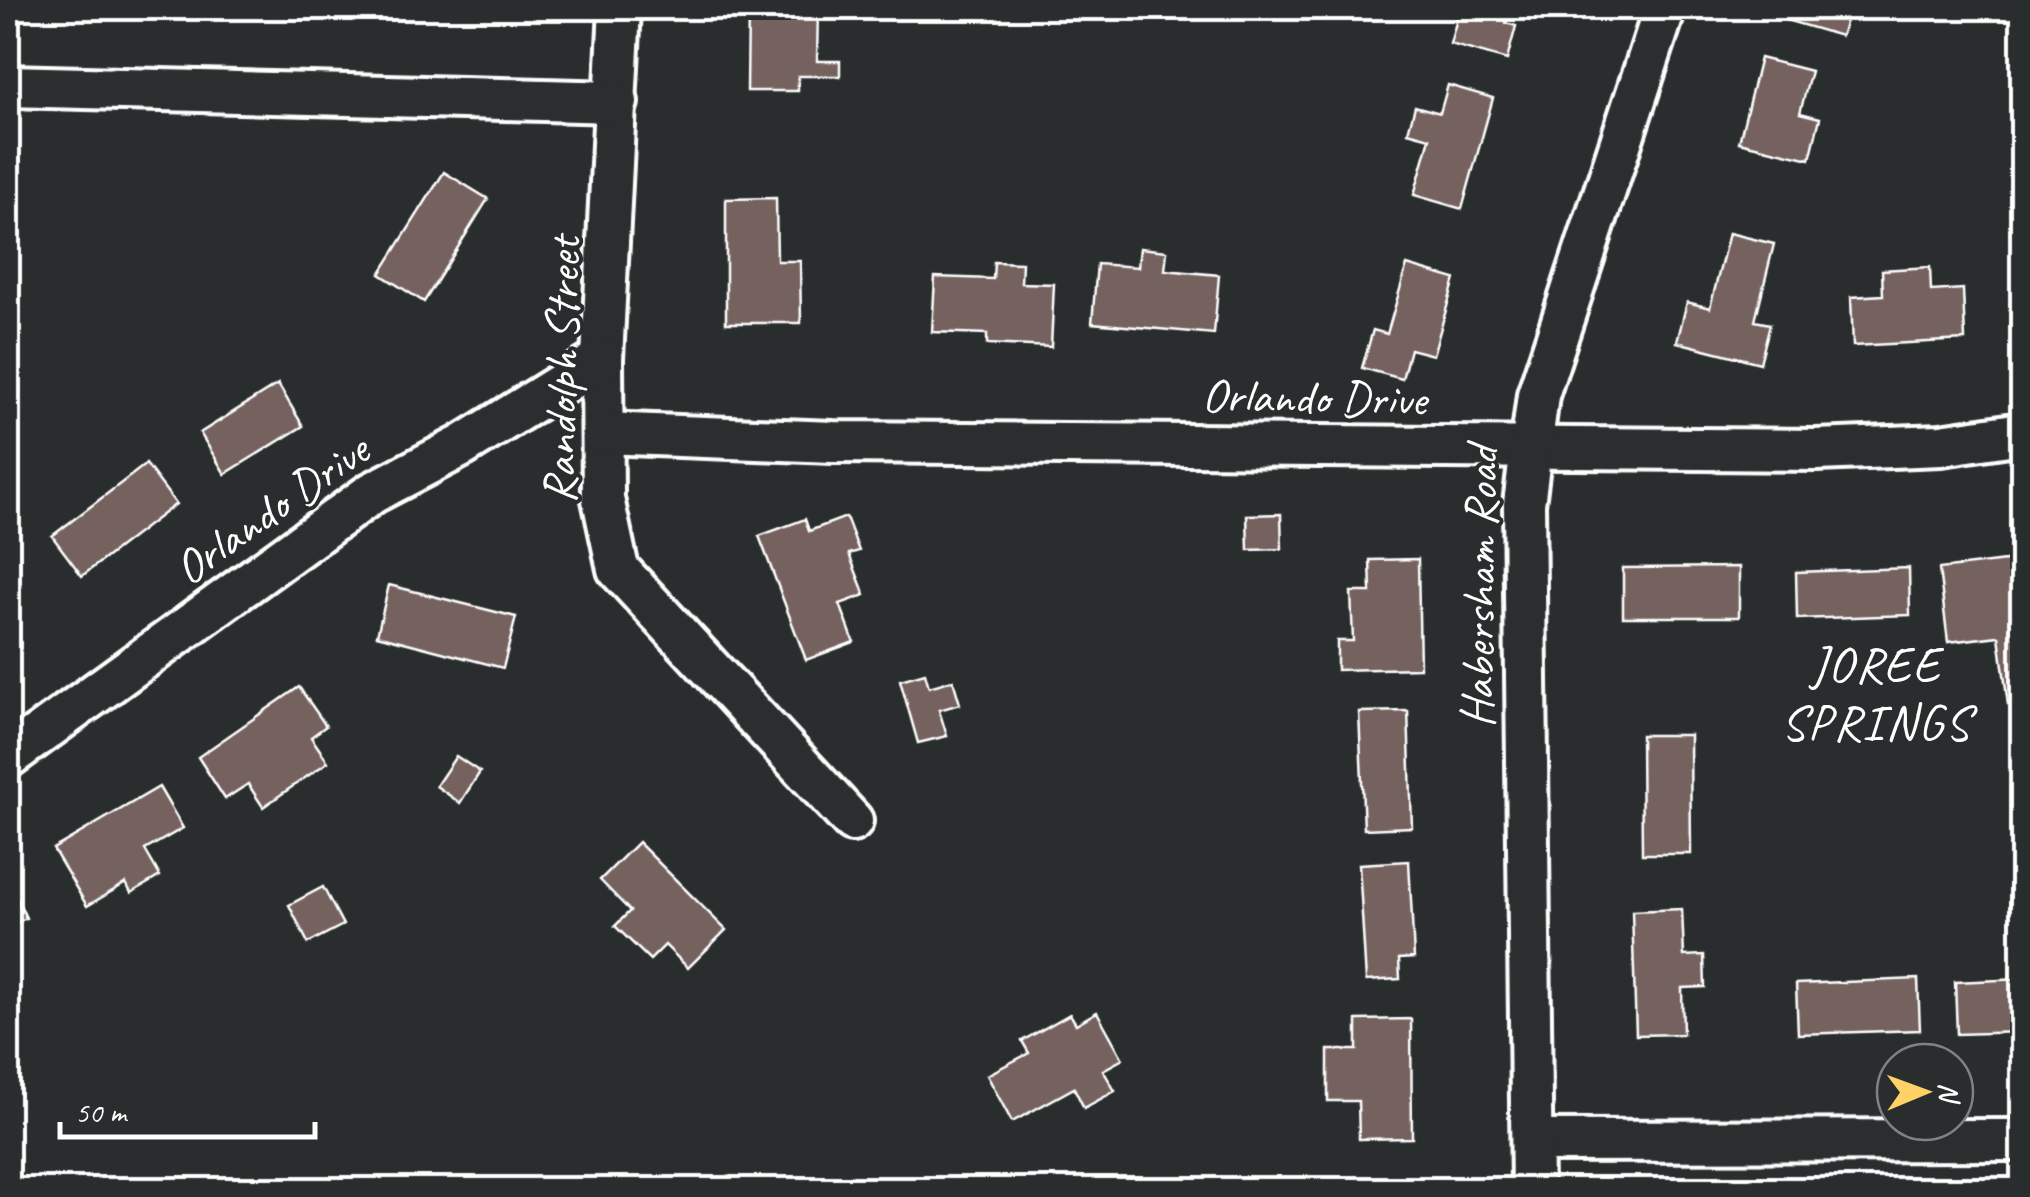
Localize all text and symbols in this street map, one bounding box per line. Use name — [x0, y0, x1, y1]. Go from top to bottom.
street label: Randolph Street — [529, 232, 593, 504]
street label: Orlando Drive — [1201, 365, 1430, 429]
street label: Orlando Drive — [162, 418, 383, 598]
street label: Habersham Road — [1447, 440, 1512, 728]
district label: JOREE SPRINGS — [1781, 633, 1978, 754]
north arrow — [1875, 1042, 1975, 1142]
scale bar — [60, 1077, 315, 1139]
text: N — [1932, 1083, 1967, 1105]
text: 50 m — [75, 1093, 128, 1131]

